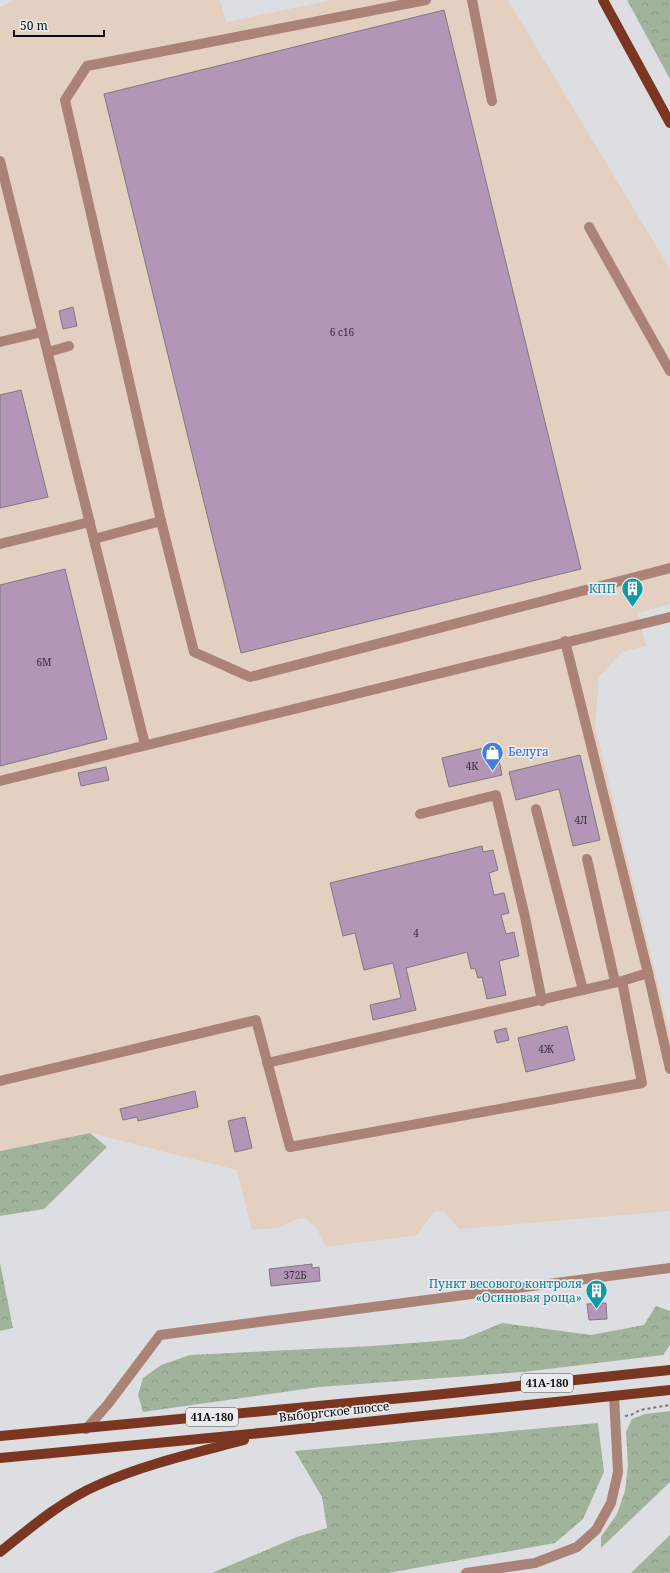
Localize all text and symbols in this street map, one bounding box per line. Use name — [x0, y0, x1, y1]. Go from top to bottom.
scale bar — [14, 12, 104, 38]
text: 50 m — [20, 17, 48, 34]
house number: 6 с16 — [330, 325, 355, 339]
building icon: КПП — [619, 576, 645, 609]
place label: КПП — [589, 580, 616, 597]
house number: 6М — [36, 655, 52, 669]
shop icon: Белуга — [479, 739, 505, 772]
place label: Белуга — [508, 743, 549, 760]
house number: 4К — [466, 759, 479, 773]
house number: 4Л — [575, 813, 587, 827]
house number: 4 — [413, 926, 419, 940]
house number: 4Ж — [538, 1042, 554, 1056]
house number: 372Б — [283, 1268, 307, 1282]
place label: Пункт весового контроля «Осиновая роща» — [429, 1275, 582, 1306]
building icon: Пункт весового контроля «Осиновая роща» — [584, 1278, 610, 1311]
road number: 41А-180 — [521, 1374, 573, 1392]
street label: Выборгское шоссе — [278, 1397, 390, 1426]
road number: 41А-180 — [186, 1408, 238, 1426]

